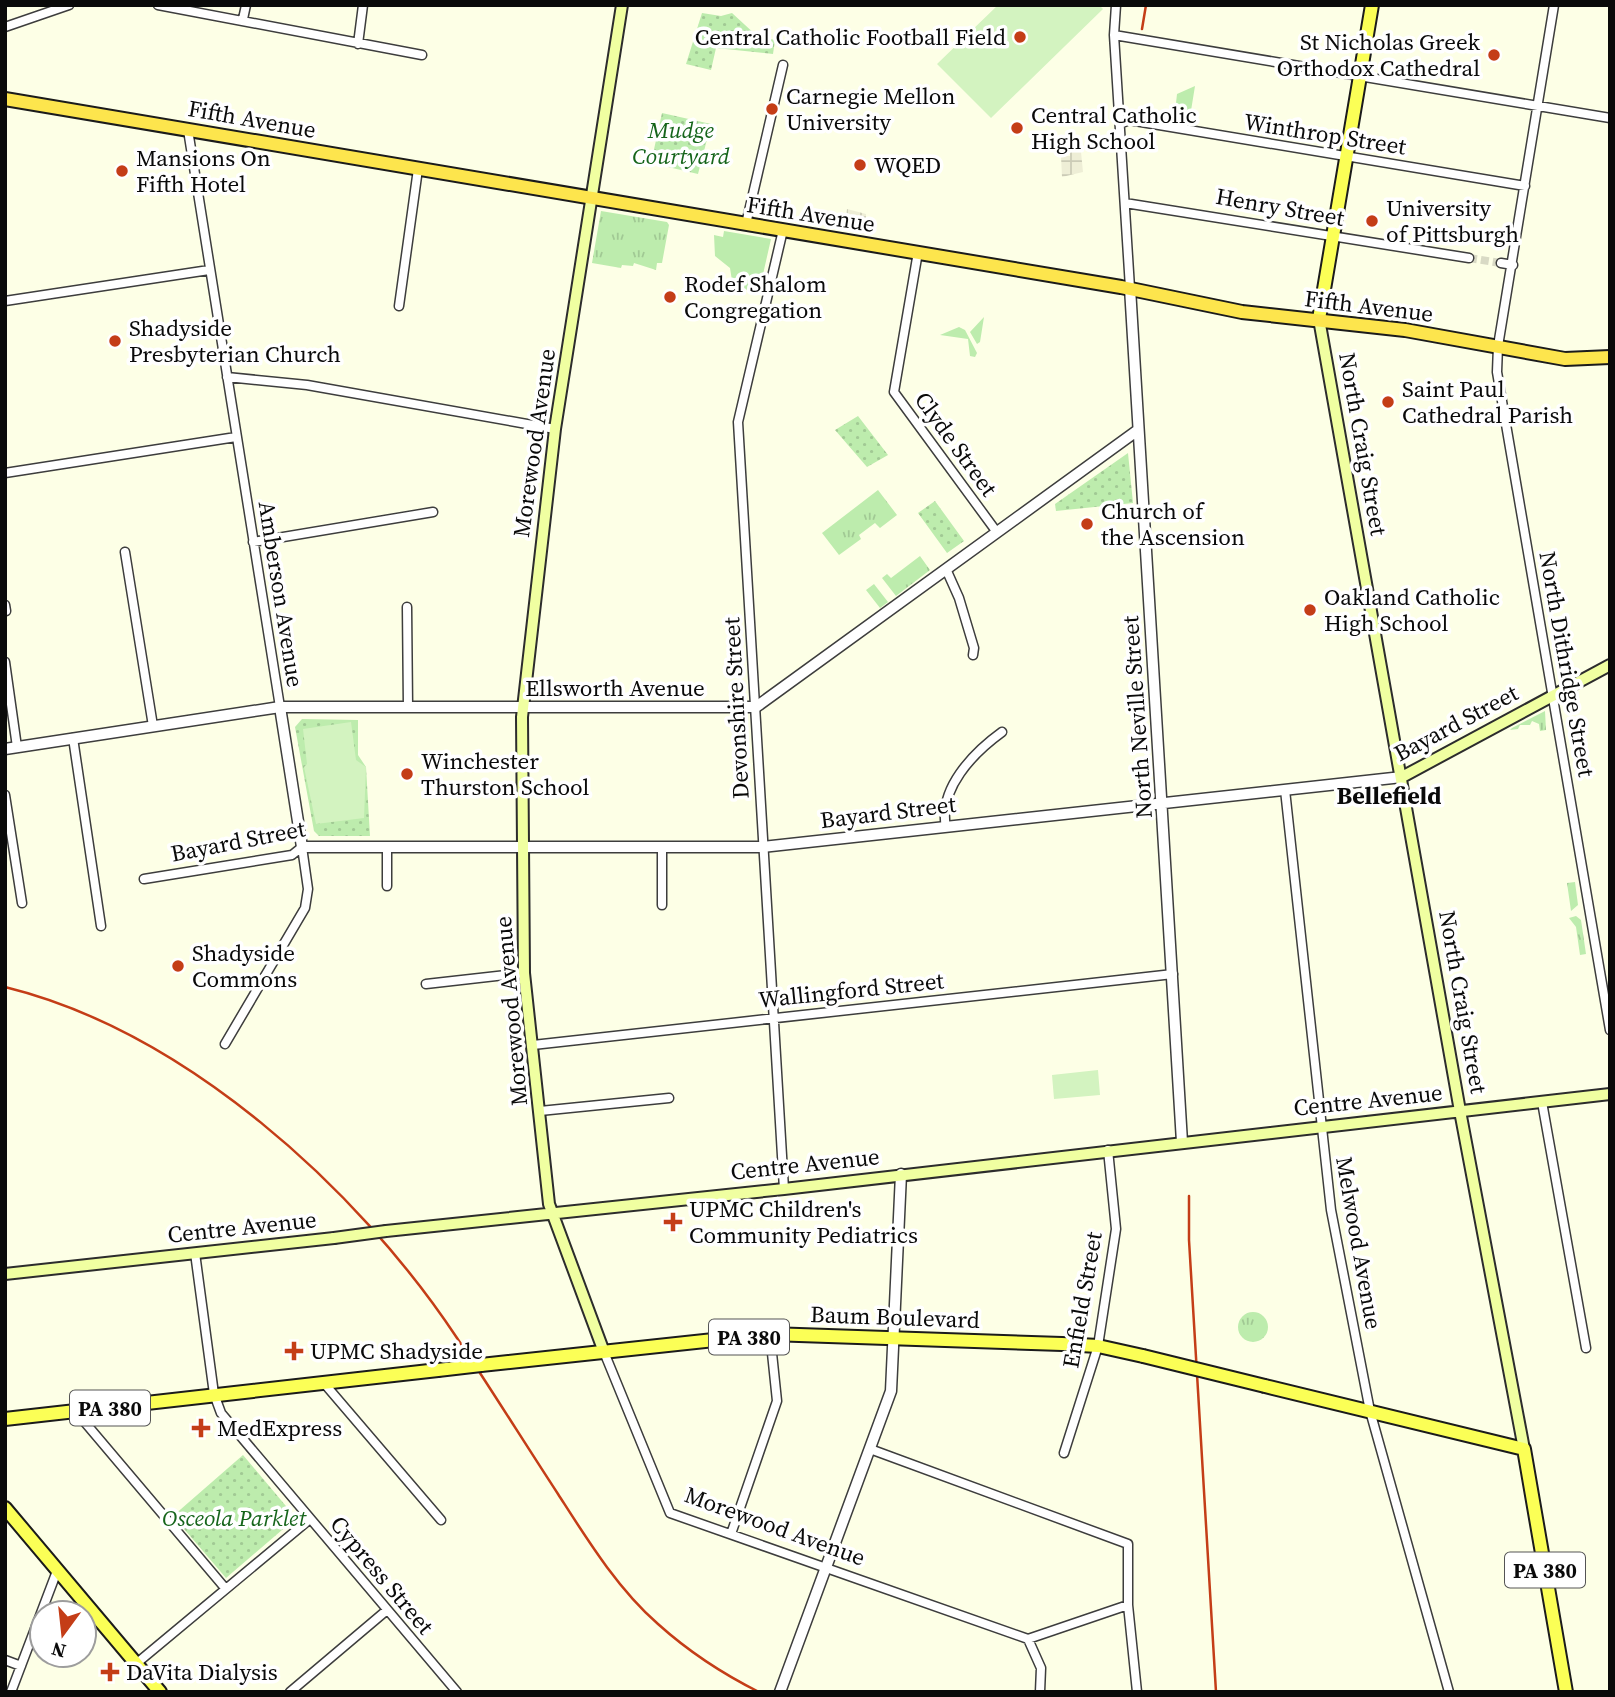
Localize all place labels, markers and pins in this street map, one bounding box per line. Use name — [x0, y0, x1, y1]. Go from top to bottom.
place label: Central Catholic Football Field — [695, 21, 1006, 53]
place label: St Nicholas Greek Orthodox Cathedral — [1277, 26, 1480, 84]
marker: Central Catholic Football Field — [1012, 29, 1028, 45]
marker: St Nicholas Greek Orthodox Cathedral — [1486, 47, 1502, 63]
place label: Carnegie Mellon University — [786, 80, 955, 138]
place label: Central Catholic High School — [1031, 99, 1197, 157]
marker: Carnegie Mellon University — [764, 101, 780, 117]
marker: Central Catholic High School — [1009, 120, 1025, 136]
place label: Mansions On Fifth Hotel — [136, 142, 271, 200]
place label: WQED — [874, 149, 941, 181]
marker: WQED — [852, 157, 868, 173]
marker: Mansions On Fifth Hotel — [114, 163, 130, 179]
place label: University of Pittsburgh — [1386, 192, 1519, 250]
marker: University of Pittsburgh — [1364, 213, 1380, 229]
place label: Rodef Shalom Congregation — [684, 268, 827, 326]
marker: Rodef Shalom Congregation — [662, 289, 678, 305]
place label: Shadyside Presbyterian Church — [129, 312, 341, 370]
marker: Shadyside Presbyterian Church — [107, 333, 123, 349]
place label: Saint Paul Cathedral Parish — [1402, 373, 1573, 431]
marker: Saint Paul Cathedral Parish — [1380, 394, 1396, 410]
place label: Church of the Ascension — [1101, 495, 1245, 553]
marker: Church of the Ascension — [1079, 516, 1095, 532]
place label: Oakland Catholic High School — [1324, 581, 1500, 639]
marker: Oakland Catholic High School — [1302, 602, 1318, 618]
place label: Winchester Thurston School — [421, 745, 589, 803]
marker: Winchester Thurston School — [399, 766, 415, 782]
place label: Shadyside Commons — [192, 937, 297, 995]
marker: Shadyside Commons — [170, 958, 186, 974]
place label: UPMC Children's Community Pediatrics — [689, 1193, 918, 1251]
marker: UPMC Children's Community Pediatrics — [663, 1212, 683, 1232]
place label: UPMC Shadyside — [310, 1335, 483, 1367]
marker: UPMC Shadyside — [284, 1341, 304, 1361]
place label: MedExpress — [217, 1412, 342, 1444]
marker: MedExpress — [191, 1418, 211, 1438]
place label: DaVita Dialysis — [126, 1656, 278, 1688]
marker: DaVita Dialysis — [100, 1662, 120, 1682]

